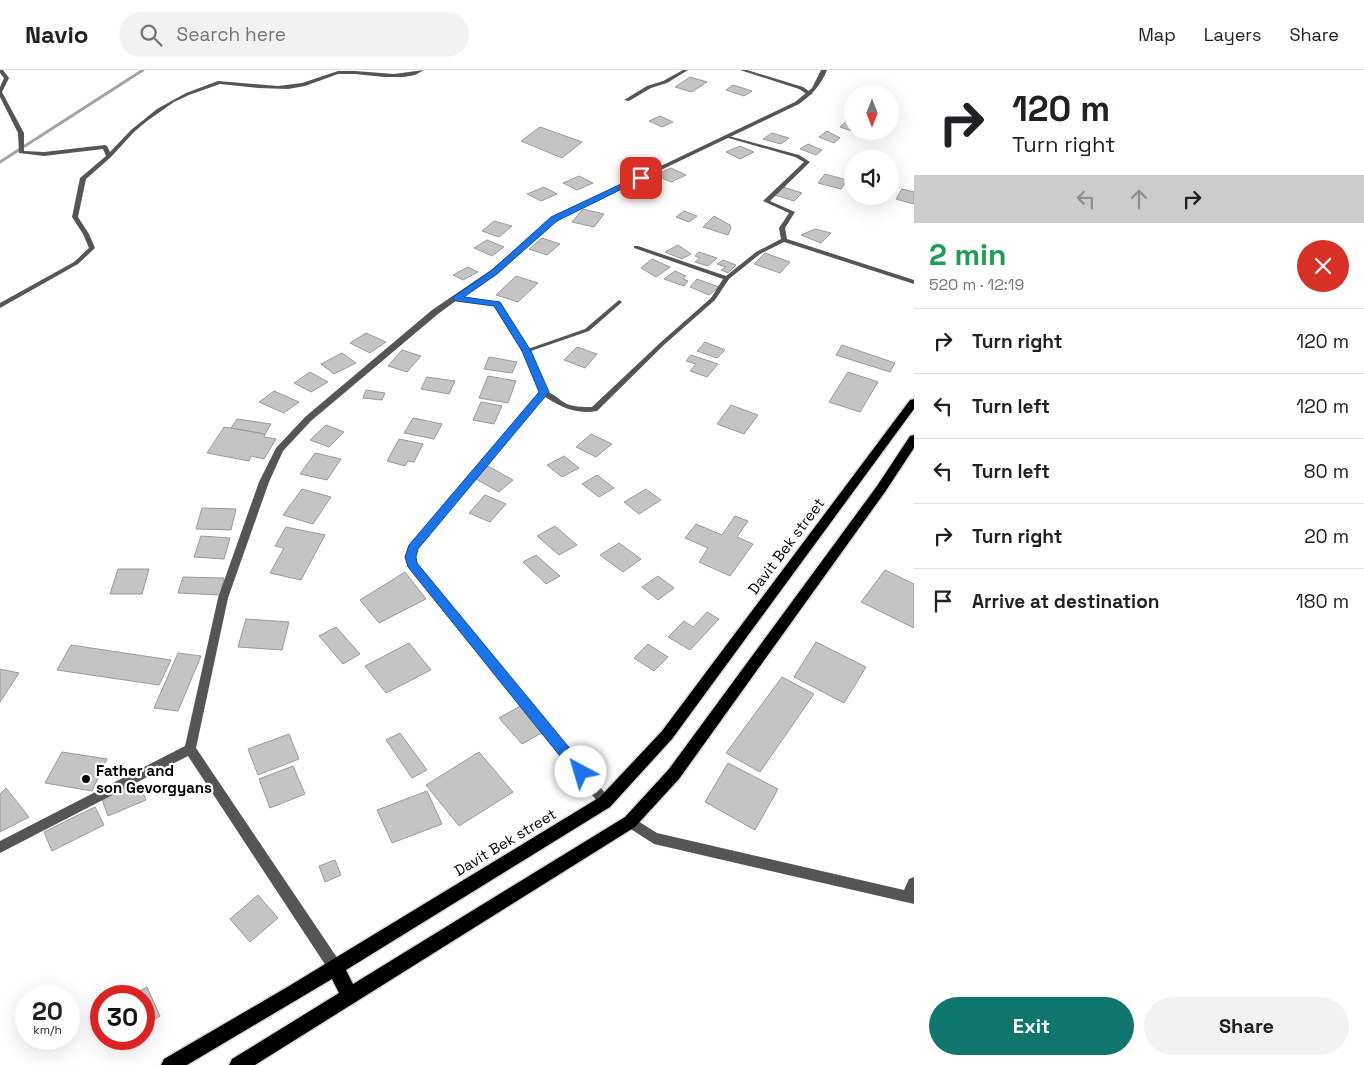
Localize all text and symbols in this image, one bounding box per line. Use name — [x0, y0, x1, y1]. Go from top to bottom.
search box — [119, 12, 469, 57]
text: Navio — [25, 19, 89, 50]
icon: search — [137, 21, 165, 49]
text: Search here — [177, 22, 286, 47]
text: Map — [1138, 23, 1176, 46]
text: Layers — [1204, 23, 1261, 46]
text: Share — [1289, 23, 1339, 46]
north arrow — [844, 85, 899, 140]
map controls — [844, 85, 899, 205]
text: 120 m — [1012, 87, 1110, 131]
icon: right — [929, 90, 994, 155]
text: Turn right — [1012, 130, 1115, 158]
button: sound — [844, 150, 899, 205]
pin — [620, 157, 662, 199]
icon: arrive — [627, 164, 655, 192]
icon: left — [1072, 185, 1100, 213]
icon: ahead — [1125, 185, 1153, 213]
icon: right — [1178, 185, 1206, 213]
text: 2 min — [929, 235, 1007, 274]
button: close — [1297, 240, 1349, 292]
text: 520 m · 12:19 — [929, 274, 1024, 295]
icon: right — [929, 327, 957, 355]
text: Turn right — [972, 329, 1062, 354]
text: 120 m — [1296, 329, 1349, 354]
icon: left — [929, 392, 957, 420]
text: Turn left — [972, 394, 1050, 419]
text: 120 m — [1296, 394, 1349, 419]
icon: left — [929, 457, 957, 485]
text: Turn left — [972, 459, 1050, 484]
text: 80 m — [1304, 459, 1349, 484]
street label: Davit Bek street — [744, 494, 828, 598]
icon: right — [929, 522, 957, 550]
text: Turn right — [972, 524, 1062, 549]
text: 20 m — [1304, 524, 1349, 549]
icon: arrive — [929, 587, 957, 615]
text: Arrive at destination — [972, 589, 1160, 614]
text: 180 m — [1296, 589, 1349, 614]
position arrow — [554, 745, 606, 797]
place label: Father and son Gevorgyans — [96, 761, 212, 797]
marker: Father and son Gevorgyans — [80, 773, 92, 785]
street label: Davit Bek street — [450, 804, 560, 880]
speed limit sign: 30 — [90, 985, 155, 1050]
text: 20 — [32, 995, 63, 1027]
button: Exit — [929, 997, 1134, 1055]
button: Share — [1144, 997, 1349, 1055]
text: km/h — [33, 1022, 62, 1038]

